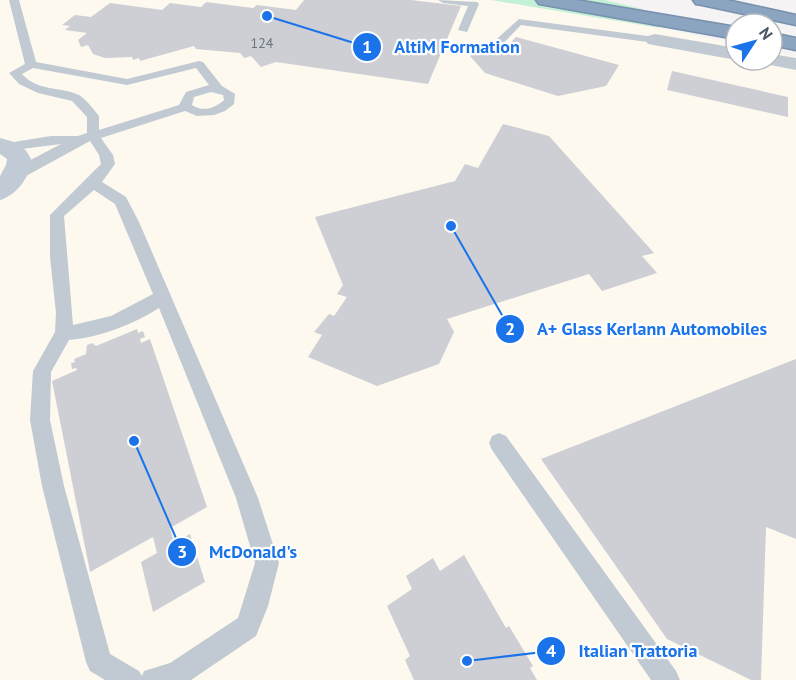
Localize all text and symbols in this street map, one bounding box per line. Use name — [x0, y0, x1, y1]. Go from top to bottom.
north arrow — [724, 12, 784, 72]
text: N — [755, 23, 777, 43]
callout: AltiM Formation — [352, 29, 531, 65]
house number: 124 — [251, 34, 274, 52]
text: 1 — [362, 35, 372, 58]
text: AltiM Formation — [394, 35, 520, 58]
callout: A+ Glass Kerlann Automobiles — [495, 311, 780, 347]
text: 2 — [505, 317, 515, 340]
text: A+ Glass Kerlann Automobiles — [537, 317, 767, 340]
callout: McDonald's — [167, 534, 309, 570]
text: 3 — [177, 540, 187, 563]
text: McDonald's — [209, 540, 297, 563]
callout: Italian Trattoria — [536, 633, 709, 669]
text: 4 — [546, 639, 556, 662]
text: Italian Trattoria — [579, 639, 697, 662]

